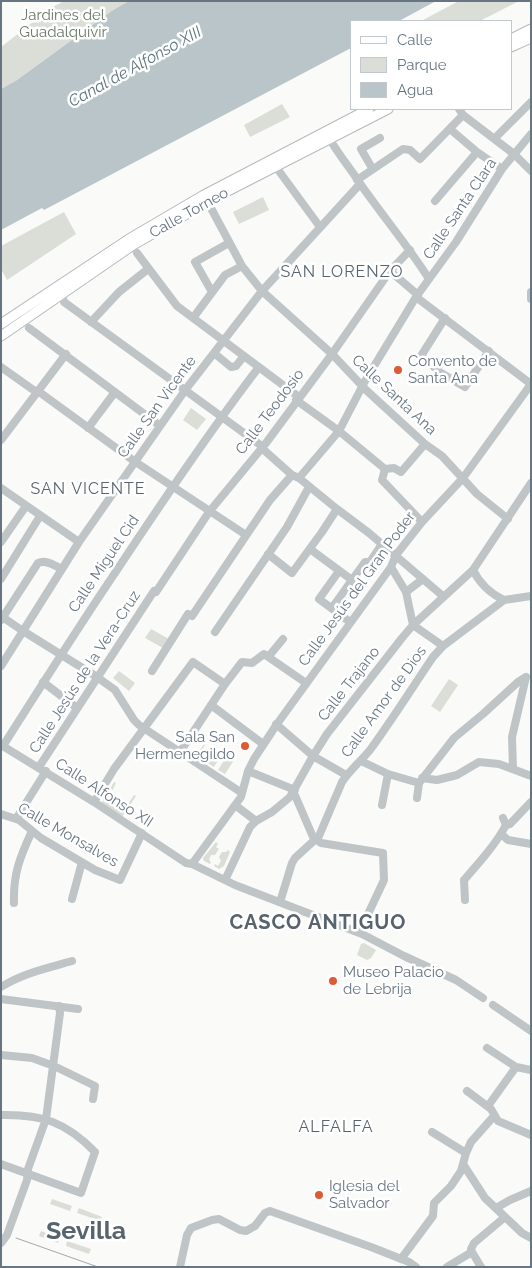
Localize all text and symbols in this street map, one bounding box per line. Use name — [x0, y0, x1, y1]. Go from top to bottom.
park label: Jardines del Guadalquivir — [19, 6, 107, 41]
legend — [350, 20, 512, 110]
water label: Canal de Alfonso XIII — [65, 23, 205, 111]
text: Calle — [397, 31, 432, 49]
text: Parque — [397, 56, 446, 74]
text: Agua — [397, 81, 433, 99]
street label: Calle Santa Clara — [419, 155, 501, 263]
street label: Calle Torneo — [146, 184, 232, 242]
district label: SAN LORENZO — [279, 262, 405, 282]
street label: Calle Santa Ana — [348, 351, 440, 439]
street label: Calle San Vicente — [114, 352, 200, 462]
place label: Convento de Santa Ana — [408, 352, 497, 387]
marker: Convento de Santa Ana — [392, 364, 404, 376]
street label: Calle Teodosio — [232, 366, 308, 458]
district label: SAN VICENTE — [29, 479, 147, 499]
street label: Calle Jesús del Gran Poder — [295, 508, 419, 670]
street label: Calle Miguel Cid — [65, 512, 143, 616]
street label: Calle Jesús de la Vera-Cruz — [26, 587, 144, 757]
street label: Calle Trajano — [314, 643, 384, 725]
street label: Calle Amor de Dios — [338, 643, 430, 761]
place label: Sala San Hermenegildo — [135, 728, 235, 763]
marker: Sala San Hermenegildo — [239, 740, 251, 752]
street label: Calle Alfonso XII — [52, 755, 156, 831]
street label: Calle Monsalves — [15, 799, 121, 871]
district label: CASCO ANTIGUO — [228, 911, 408, 935]
place label: Museo Palacio de Lebrija — [343, 963, 444, 998]
marker: Museo Palacio de Lebrija — [327, 975, 339, 987]
district label: ALFALFA — [298, 1117, 374, 1137]
place label: Iglesia del Salvador — [329, 1177, 399, 1212]
marker: Iglesia del Salvador — [313, 1189, 325, 1201]
district label: Sevilla — [46, 1216, 126, 1246]

